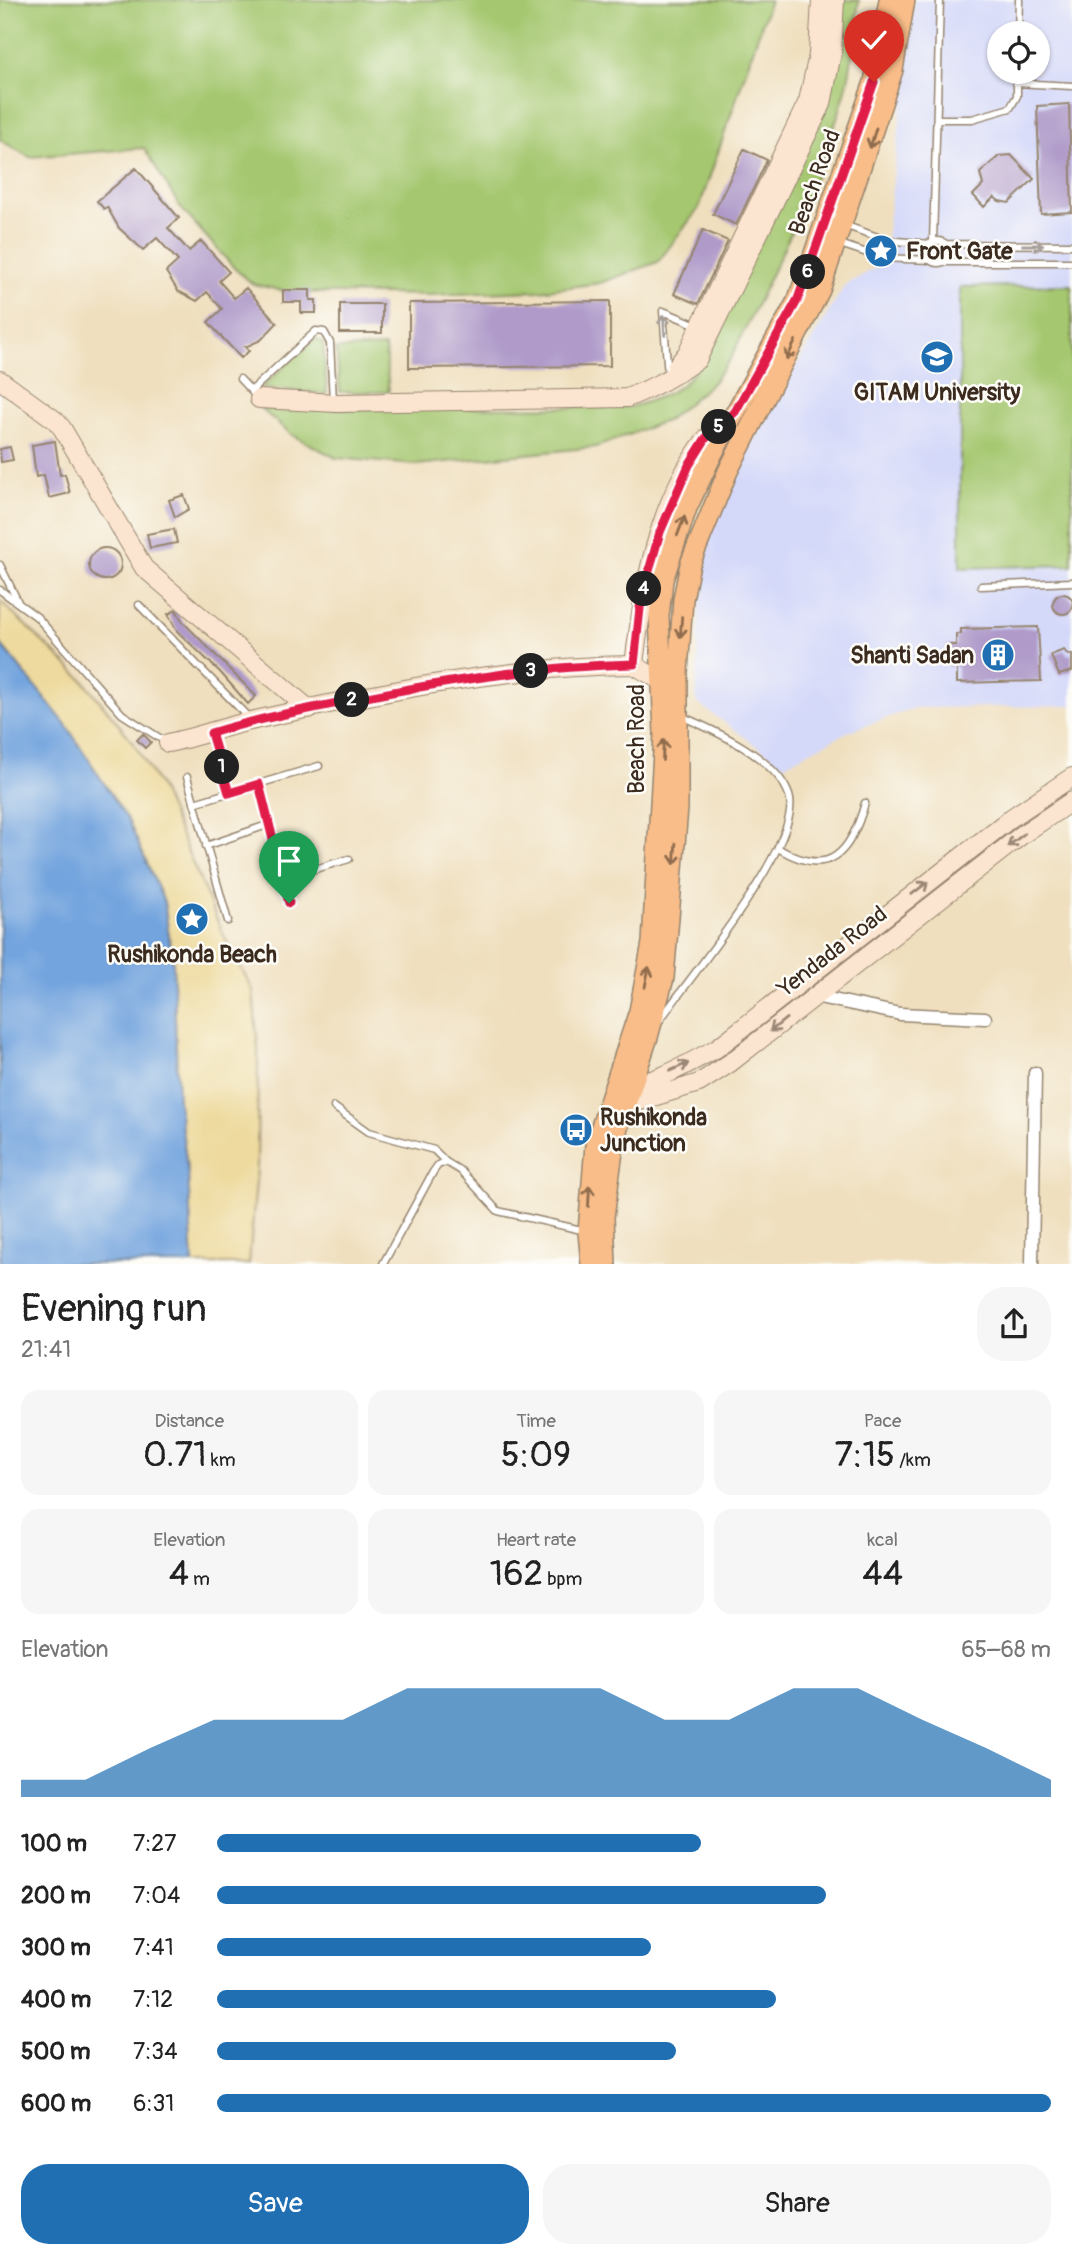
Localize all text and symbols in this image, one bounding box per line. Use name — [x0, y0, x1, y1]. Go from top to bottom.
pin — [844, 10, 904, 82]
icon: check — [855, 21, 893, 59]
map controls — [987, 21, 1050, 84]
button: locate — [987, 21, 1050, 84]
street label: Beach Road — [782, 125, 847, 239]
one-way arrow — [865, 127, 878, 149]
place icon: Front Gate — [862, 232, 900, 270]
place label: Front Gate — [906, 237, 1013, 266]
one-way arrow — [1022, 238, 1045, 251]
pin: 6 — [790, 254, 826, 290]
text: 6 — [802, 259, 813, 283]
one-way arrow — [657, 314, 670, 336]
school or university icon: GITAM University — [918, 338, 956, 376]
one-way arrow — [783, 339, 797, 360]
place label: GITAM University — [854, 378, 1021, 407]
pin: 5 — [702, 410, 736, 444]
text: 5 — [713, 414, 724, 438]
one-way arrow — [675, 515, 688, 537]
pin: 4 — [626, 572, 662, 606]
text: 4 — [638, 576, 649, 600]
one-way arrow — [674, 615, 687, 638]
building icon: Shanti Sadan — [979, 636, 1017, 674]
place label: Shanti Sadan — [850, 641, 974, 670]
pin: 3 — [514, 654, 548, 688]
text: 3 — [525, 658, 536, 682]
pin: 2 — [334, 682, 370, 718]
street label: Beach Road — [622, 684, 651, 794]
text: 2 — [346, 687, 357, 711]
one-way arrow — [656, 739, 669, 762]
pin: 1 — [204, 750, 240, 784]
text: 1 — [218, 754, 225, 778]
pin — [259, 831, 319, 903]
one-way arrow — [1007, 832, 1026, 847]
icon: arrive — [270, 842, 308, 880]
one-way arrow — [668, 842, 681, 865]
one-way arrow — [910, 881, 929, 896]
place icon: Rushikonda Beach — [173, 900, 211, 938]
street label: Yendada Road — [771, 900, 893, 1004]
place label: Rushikonda Beach — [107, 940, 277, 969]
one-way arrow — [640, 966, 654, 989]
one-way arrow — [770, 1017, 788, 1032]
one-way arrow — [668, 1060, 689, 1073]
place label: Rushikonda Junction — [600, 1103, 707, 1158]
bus stop icon: Rushikonda Junction — [557, 1111, 595, 1149]
one-way arrow — [583, 1185, 596, 1208]
text: Evening run — [21, 1285, 207, 1333]
button: share — [977, 1287, 1051, 1361]
text: 21:41 — [21, 1335, 71, 1364]
text: Distance — [155, 1409, 224, 1433]
text: Time — [516, 1409, 556, 1433]
text: Pace — [864, 1409, 901, 1433]
text: 0.71 — [143, 1433, 207, 1477]
text: 5:09 — [501, 1433, 571, 1477]
text: 7:15 — [835, 1433, 895, 1477]
text: km — [207, 1448, 236, 1472]
text: /km — [895, 1448, 931, 1472]
text: Elevation — [153, 1528, 226, 1552]
text: Heart rate — [496, 1528, 576, 1552]
text: kcal — [867, 1528, 898, 1552]
text: 4 — [169, 1552, 189, 1596]
text: 162 — [490, 1552, 543, 1596]
text: 44 — [862, 1552, 903, 1596]
text: m — [189, 1567, 210, 1591]
text: bpm — [543, 1567, 582, 1591]
text: Elevation — [21, 1635, 109, 1664]
text: 65–68 m — [961, 1635, 1051, 1664]
text: 100 m — [21, 1829, 87, 1858]
text: 7:27 — [133, 1829, 176, 1858]
text: 200 m — [21, 1881, 91, 1910]
text: 7:04 — [133, 1881, 180, 1910]
text: 300 m — [21, 1933, 91, 1962]
text: 7:41 — [133, 1933, 174, 1962]
text: 400 m — [21, 1985, 91, 2014]
text: 7:12 — [133, 1985, 173, 2014]
text: 500 m — [21, 2037, 90, 2066]
text: 7:34 — [133, 2037, 177, 2066]
text: 600 m — [21, 2089, 91, 2118]
text: 6:31 — [133, 2089, 174, 2118]
button: Save — [21, 2164, 529, 2244]
button: Share — [543, 2164, 1051, 2244]

